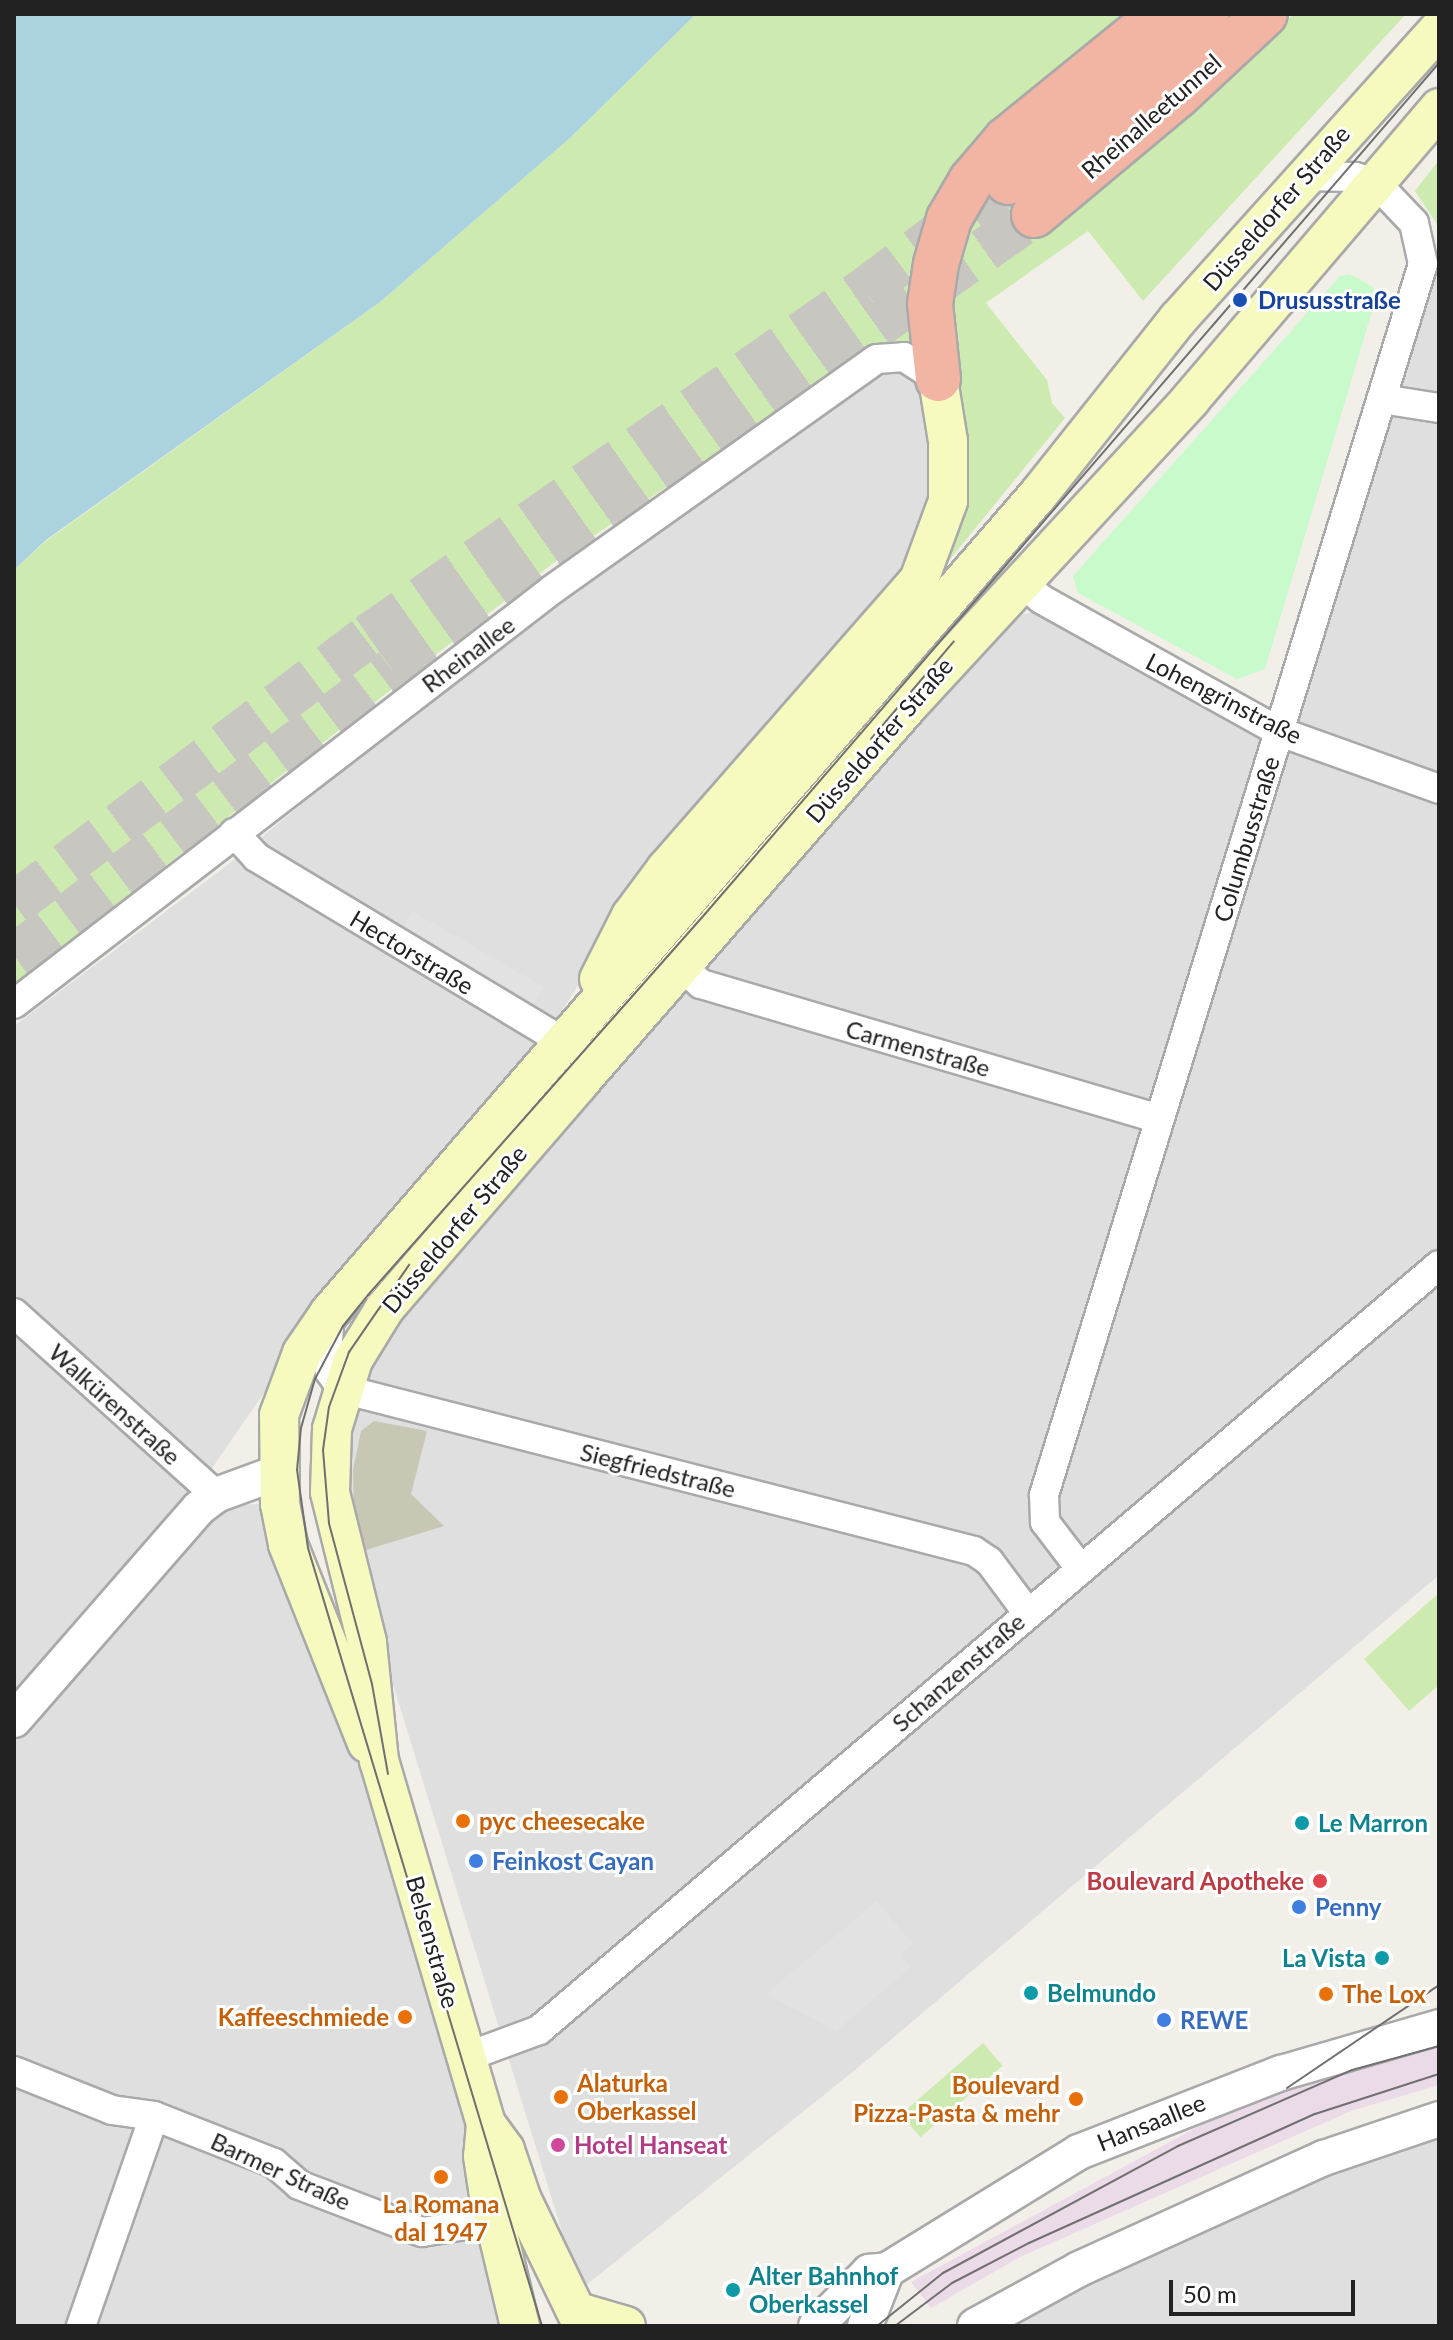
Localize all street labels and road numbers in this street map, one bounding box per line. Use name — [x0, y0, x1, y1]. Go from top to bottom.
street label: Rheinalleetunnel — [1075, 47, 1227, 185]
street label: Düsseldorfer Straße — [1196, 119, 1356, 297]
street label: Rheinallee — [416, 610, 520, 698]
street label: Lohengrinstraße — [1141, 646, 1307, 750]
street label: Düsseldorfer Straße — [799, 651, 959, 829]
street label: Columbusstraße — [1207, 753, 1285, 925]
street label: Hectorstraße — [345, 904, 479, 1000]
street label: Carmenstraße — [843, 1014, 993, 1082]
street label: Düsseldorfer Straße — [375, 1139, 533, 1319]
street label: Walkürenstraße — [43, 1337, 187, 1471]
street label: Siegfriedstraße — [577, 1437, 739, 1503]
street label: Schanzenstraße — [886, 1607, 1030, 1737]
street label: Belsenstraße — [400, 1873, 466, 2011]
street label: Hansaallee — [1093, 2087, 1209, 2157]
street label: Barmer Straße — [206, 2126, 356, 2216]

